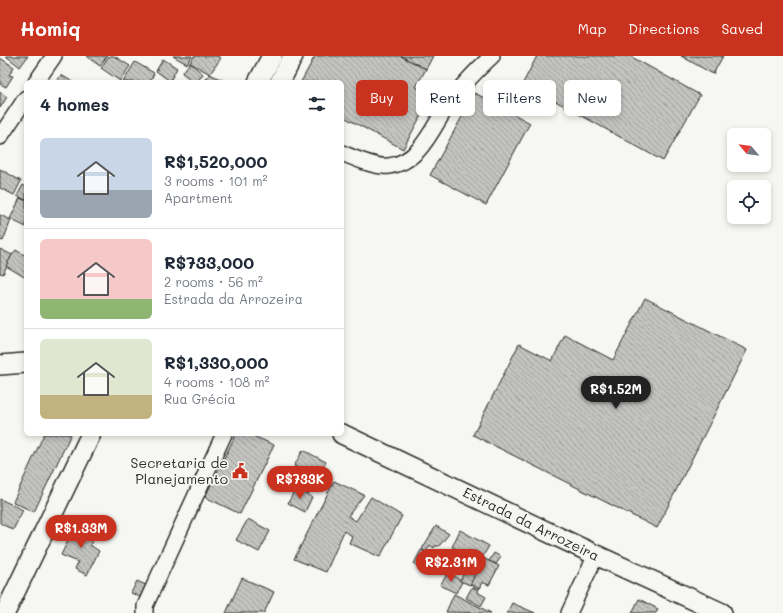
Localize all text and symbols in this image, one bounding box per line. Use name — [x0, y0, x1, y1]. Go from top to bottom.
text: Homiq — [20, 16, 81, 41]
text: Map — [578, 19, 606, 38]
text: Directions — [628, 19, 699, 38]
text: Saved — [721, 19, 763, 38]
chip: Buy — [356, 80, 408, 116]
chip: Rent — [416, 80, 475, 116]
chip: Filters — [483, 80, 556, 116]
chip: New — [564, 80, 621, 116]
text: 4 homes — [40, 93, 109, 115]
icon: filters — [306, 93, 328, 115]
north arrow — [727, 128, 771, 172]
map controls — [727, 128, 771, 224]
text: R$1,520,000 — [164, 150, 267, 172]
icon: home — [72, 154, 120, 202]
text: 3 rooms · 101 m² — [164, 172, 267, 189]
button: locate — [727, 180, 771, 224]
text: Apartment — [164, 189, 233, 206]
text: R$733,000 — [164, 251, 254, 273]
icon: home — [72, 255, 120, 303]
text: 2 rooms · 56 m² — [164, 273, 263, 290]
text: Estrada da Arrozeira — [164, 290, 303, 307]
text: R$1,330,000 — [164, 351, 268, 373]
icon: home — [72, 355, 120, 403]
text: 4 rooms · 108 m² — [164, 373, 270, 390]
pin: R$1.52M — [579, 376, 653, 410]
text: R$1.52M — [590, 380, 642, 397]
text: Rua Grécia — [164, 390, 236, 407]
place label: Secretaria de Planejamento — [131, 453, 228, 488]
public building icon: Secretaria de Planejamento — [231, 462, 249, 480]
pin: R$733K — [267, 466, 333, 500]
text: R$733K — [276, 470, 324, 487]
street label: Estrada da Arrozeira — [460, 482, 603, 565]
pin: R$1.33M — [44, 515, 118, 549]
text: R$1.33M — [55, 519, 107, 536]
pin: R$2.31M — [414, 549, 488, 583]
text: R$2.31M — [425, 553, 477, 570]

